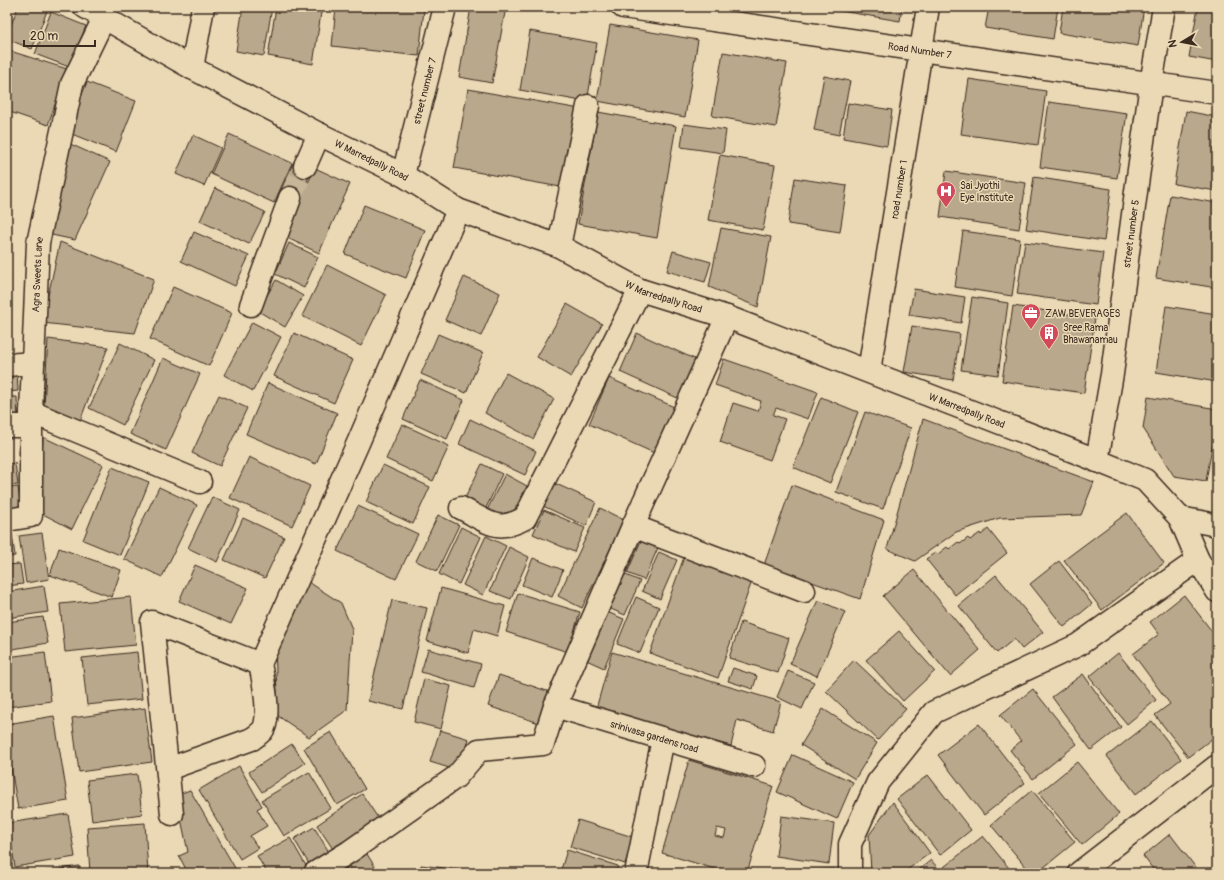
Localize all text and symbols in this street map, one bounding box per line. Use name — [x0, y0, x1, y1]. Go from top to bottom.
scale bar — [24, 22, 95, 48]
north arrow — [1162, 22, 1202, 62]
text: 20 m — [30, 29, 59, 44]
text: N — [1165, 38, 1180, 48]
street label: Road Number 7 — [887, 40, 953, 62]
street label: street number 7 — [411, 56, 439, 125]
street label: W Marredpally Road — [332, 138, 410, 184]
street label: road number 1 — [889, 159, 910, 220]
hospital icon: Sai Jyothi Eye Institute — [935, 180, 957, 208]
place label: Sai Jyothi Eye Institute — [960, 180, 1013, 204]
street label: street number 5 — [1121, 199, 1142, 268]
street label: Agra Sweets Lane — [30, 236, 46, 313]
street label: W Marredpally Road — [623, 278, 704, 316]
office icon: ZAW BEVERAGES — [1020, 302, 1042, 330]
place label: ZAW BEVERAGES — [1045, 308, 1121, 320]
building icon: Sree Rama Bhawanamau — [1038, 322, 1060, 350]
place label: Sree Rama Bhawanamau — [1063, 322, 1118, 346]
street label: W Marredpally Road — [927, 391, 1007, 431]
street label: srinivasa gardens road — [609, 718, 700, 756]

